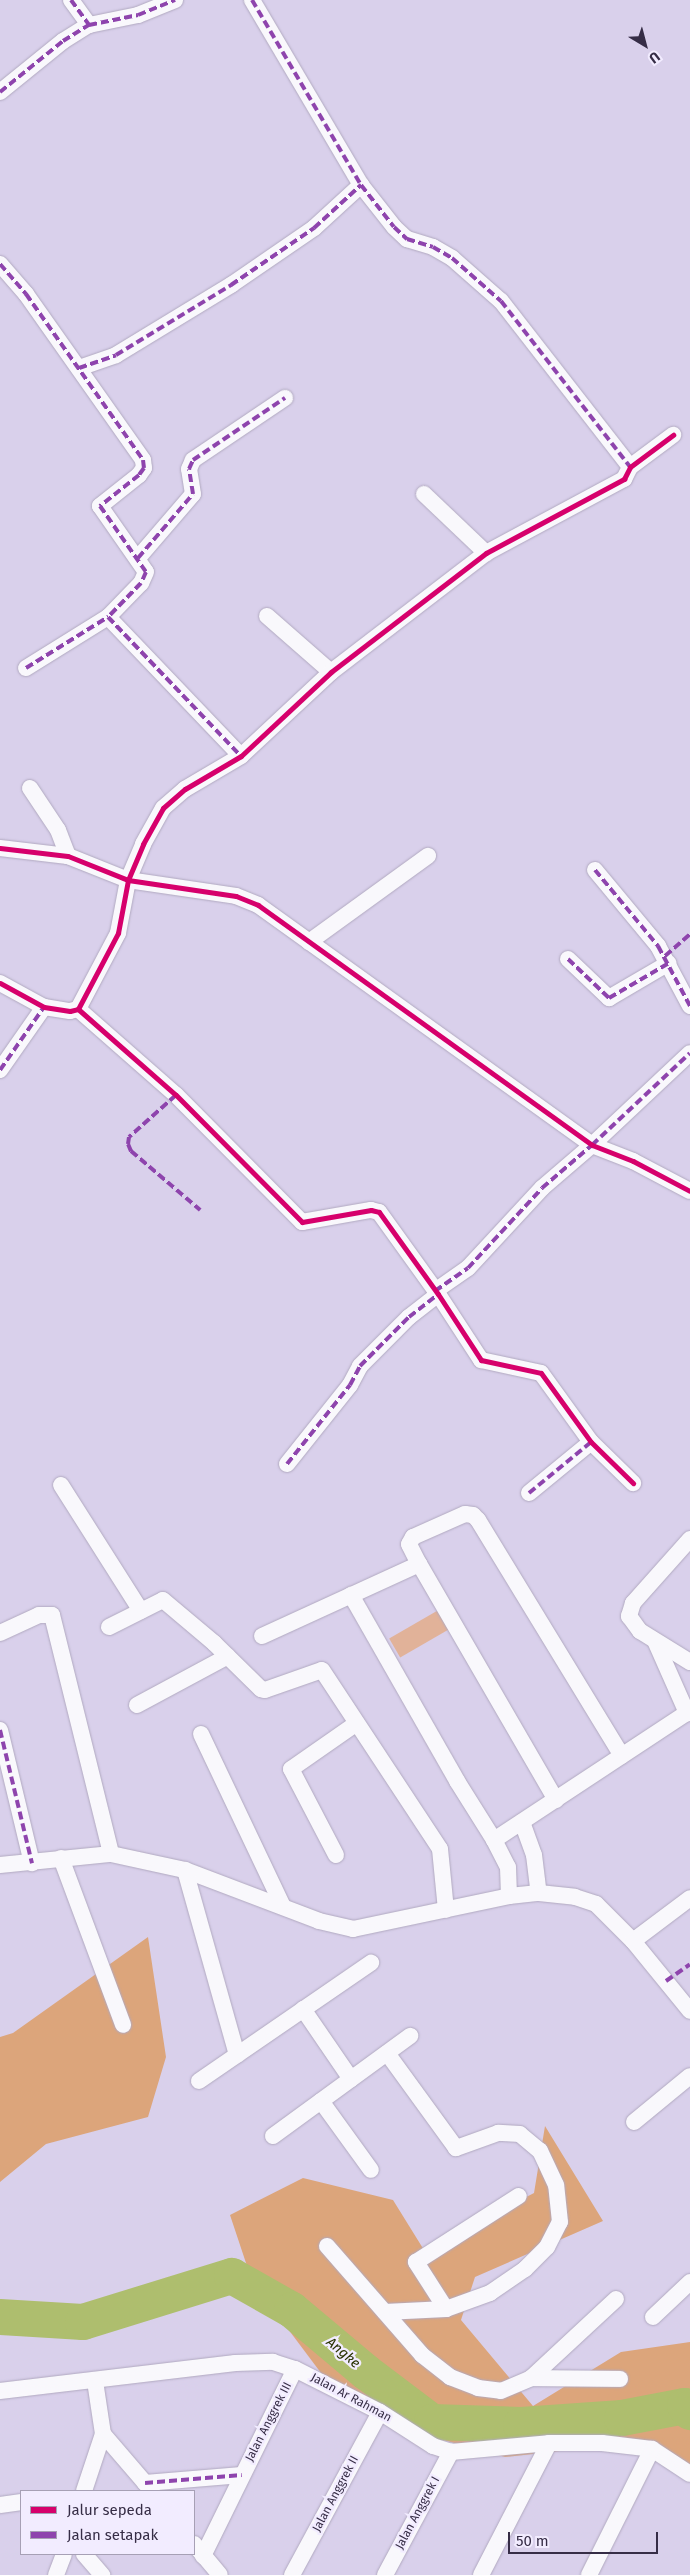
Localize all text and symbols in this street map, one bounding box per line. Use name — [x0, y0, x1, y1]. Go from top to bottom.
north arrow — [620, 20, 670, 70]
text: U — [646, 48, 663, 67]
water label: Angke — [323, 2334, 363, 2372]
street label: Jalan Ar Rahman — [308, 2371, 394, 2425]
street label: Jalan Anggrek III — [243, 2380, 295, 2464]
street label: Jalan Anggrek II — [310, 2454, 362, 2534]
street label: Jalan Anggrek I — [393, 2474, 443, 2552]
legend — [20, 2490, 195, 2555]
text: Jalur sepeda — [67, 2501, 152, 2519]
scale bar — [510, 2522, 660, 2554]
text: Jalan setapak — [67, 2526, 158, 2544]
text: 50 m — [516, 2532, 549, 2550]

